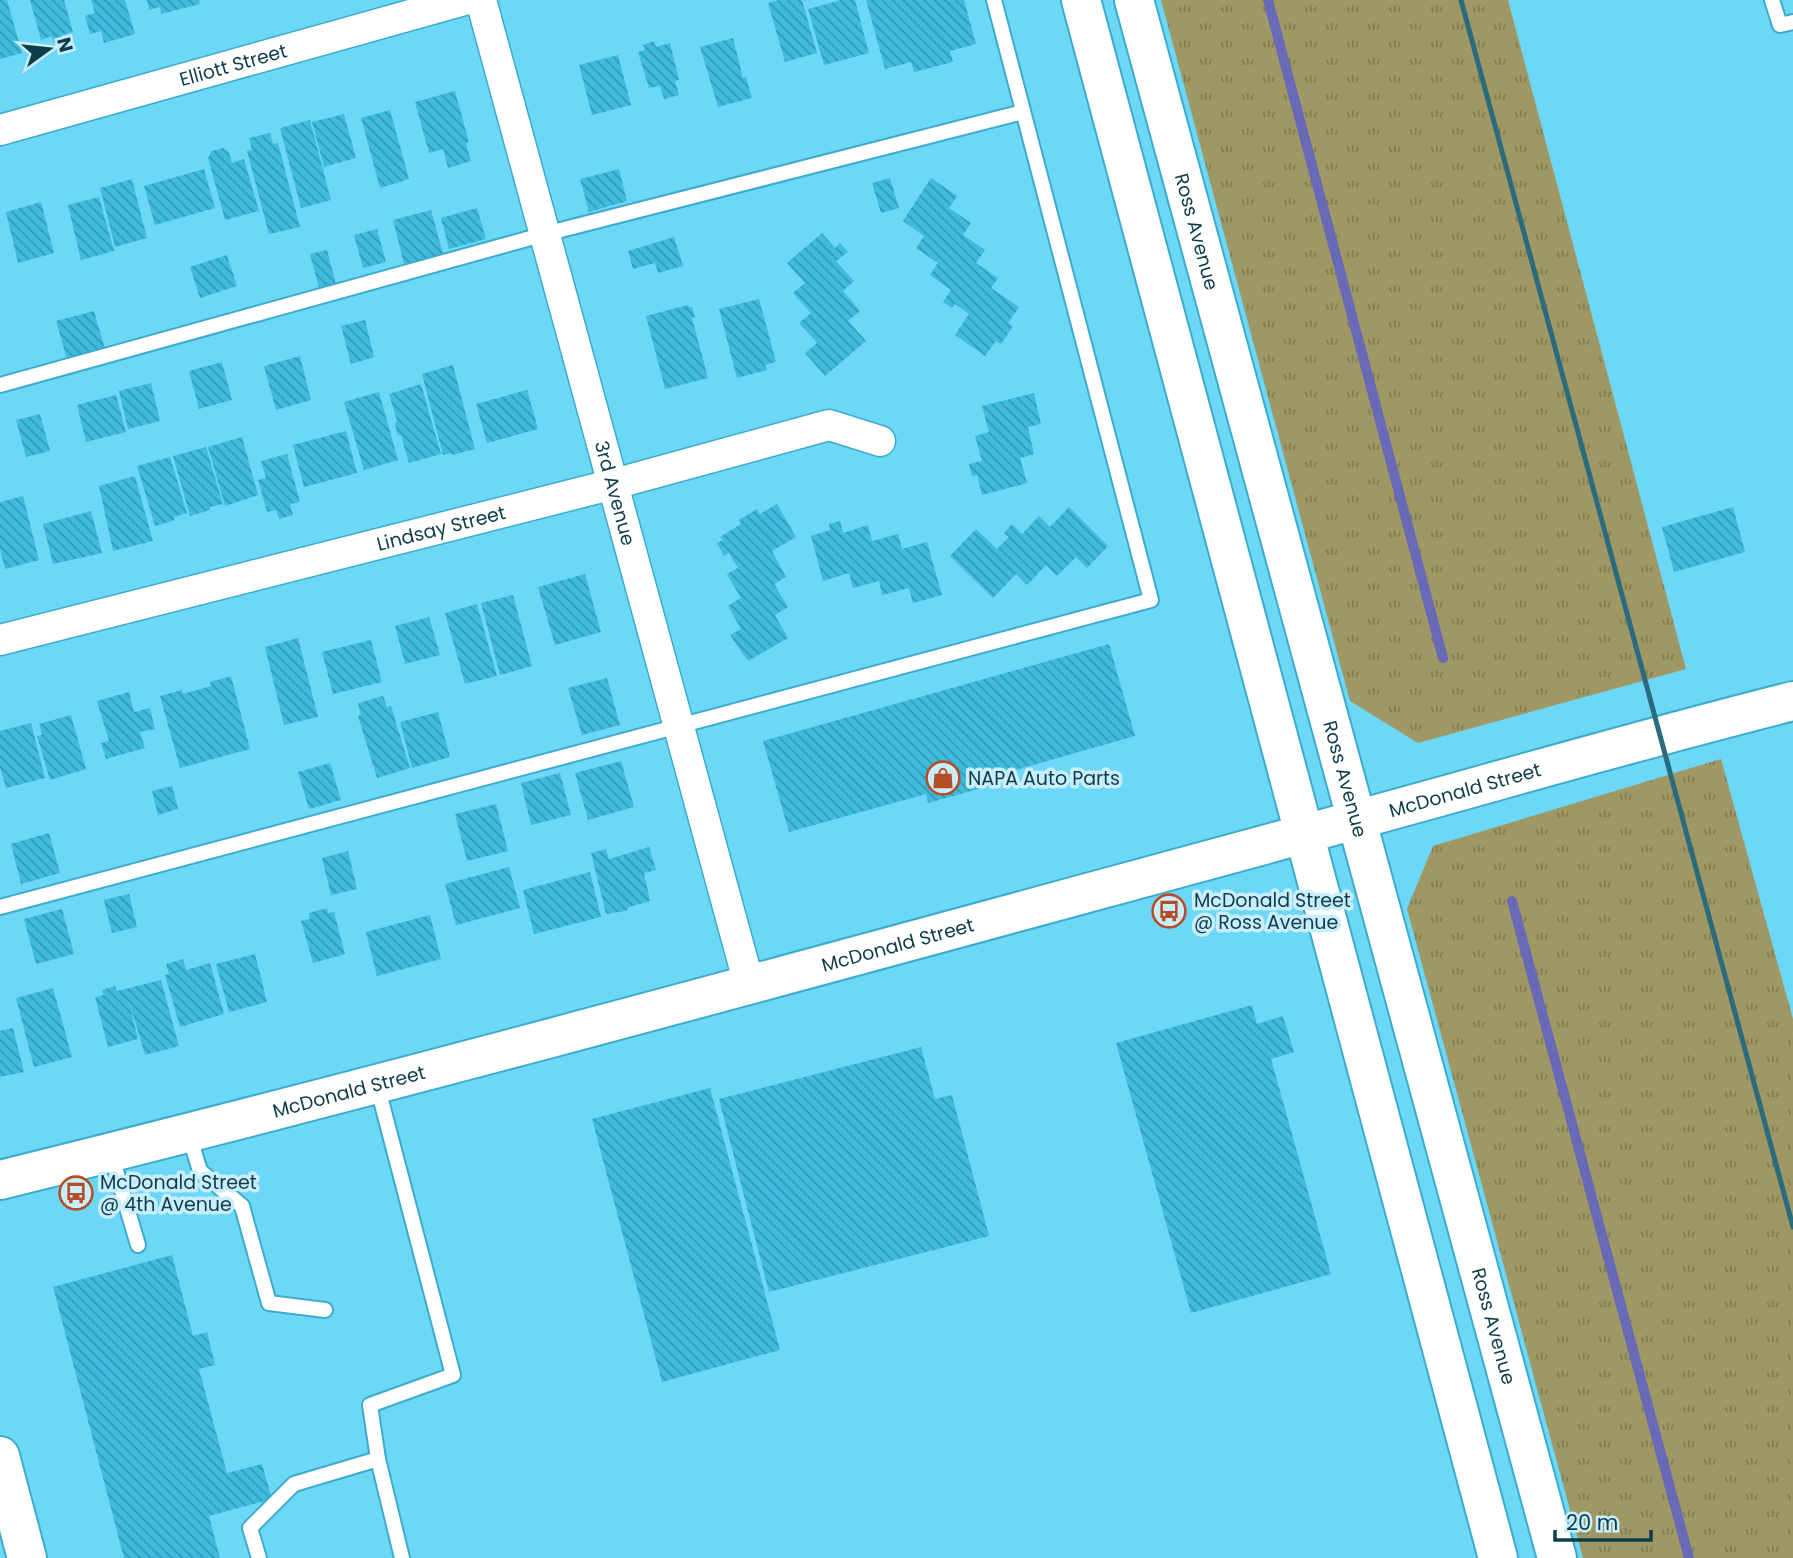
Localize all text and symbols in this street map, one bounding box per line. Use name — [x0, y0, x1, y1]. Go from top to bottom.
north arrow — [14, 14, 84, 84]
text: N — [50, 34, 80, 55]
street label: Elliott Street — [176, 37, 290, 93]
street label: Ross Avenue — [1168, 170, 1226, 293]
street label: 3rd Avenue — [588, 438, 642, 549]
street label: Lindsay Street — [374, 499, 508, 557]
street label: Ross Avenue — [1317, 717, 1374, 840]
street label: McDonald Street — [1386, 756, 1544, 824]
shop icon: NAPA Auto Parts — [924, 759, 962, 797]
place label: NAPA Auto Parts — [968, 765, 1120, 792]
place label: McDonald Street @ Ross Avenue — [1194, 887, 1351, 936]
bus stop icon: McDonald Street @ Ross Avenue — [1150, 892, 1188, 930]
street label: McDonald Street — [818, 911, 977, 978]
street label: McDonald Street — [270, 1058, 428, 1124]
place label: McDonald Street @ 4th Avenue — [100, 1169, 257, 1218]
bus stop icon: McDonald Street @ 4th Avenue — [57, 1174, 95, 1212]
street label: Ross Avenue — [1465, 1265, 1523, 1387]
scale bar — [1555, 1498, 1651, 1542]
text: 20 m — [1566, 1508, 1619, 1537]

